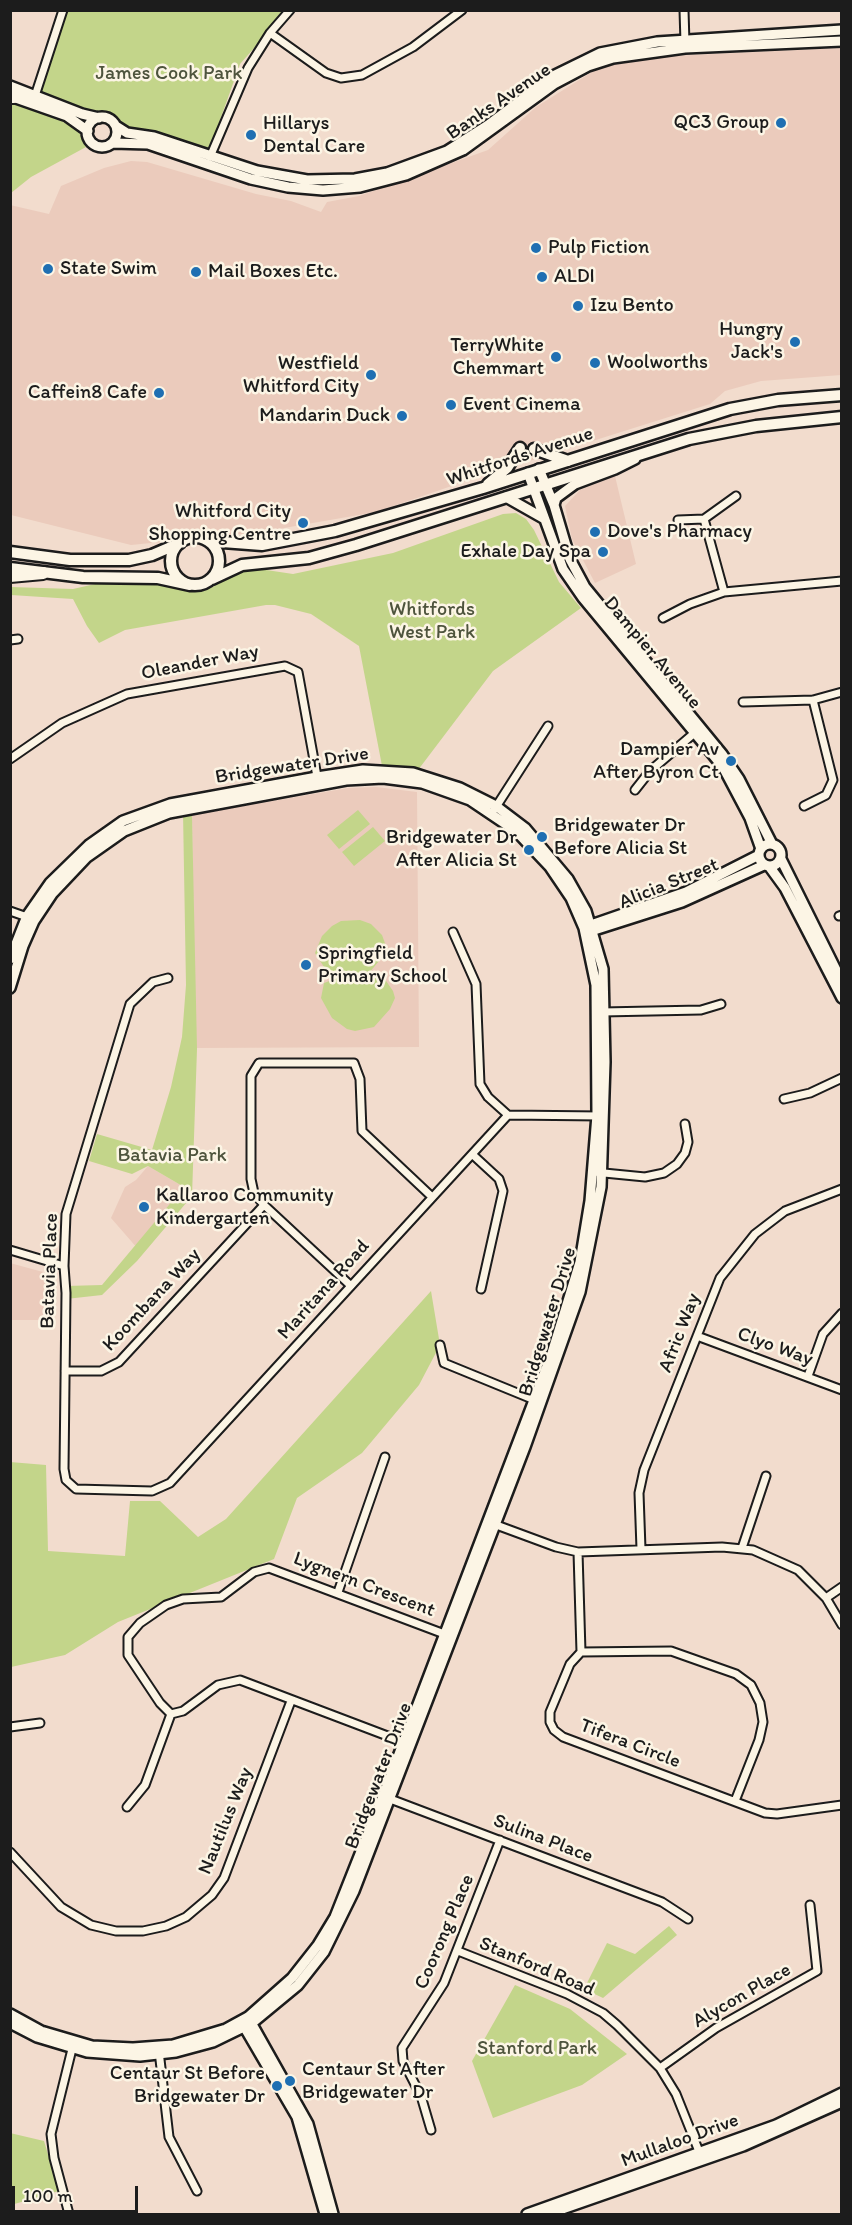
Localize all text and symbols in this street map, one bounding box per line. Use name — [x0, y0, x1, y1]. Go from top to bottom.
street label: Banks Avenue — [442, 58, 556, 146]
park label: James Cook Park — [96, 62, 242, 86]
place label: QC3 Group — [673, 111, 769, 135]
place label: Hillarys Dental Care — [263, 112, 365, 159]
marker: QC3 Group — [774, 116, 788, 130]
marker: Hillarys Dental Care — [244, 128, 258, 142]
place label: Pulp Fiction — [548, 236, 649, 260]
marker: Pulp Fiction — [529, 241, 543, 255]
place label: State Swim — [60, 257, 157, 281]
place label: Mail Boxes Etc. — [208, 260, 338, 284]
marker: State Swim — [41, 262, 55, 276]
marker: Mail Boxes Etc. — [189, 265, 203, 279]
place label: ALDI — [554, 265, 595, 289]
marker: ALDI — [535, 270, 549, 284]
place label: Izu Bento — [590, 294, 674, 318]
marker: Izu Bento — [571, 299, 585, 313]
place label: Hungry Jack's — [719, 318, 783, 365]
place label: TerryWhite Chemmart — [450, 334, 544, 381]
marker: Hungry Jack's — [788, 335, 802, 349]
marker: TerryWhite Chemmart — [549, 350, 563, 364]
place label: Woolworths — [607, 351, 708, 375]
place label: Westfield Whitford City — [243, 352, 359, 399]
marker: Woolworths — [588, 356, 602, 370]
marker: Westfield Whitford City — [364, 368, 378, 382]
place label: Caffein8 Cafe — [28, 381, 147, 405]
marker: Caffein8 Cafe — [152, 386, 166, 400]
place label: Event Cinema — [463, 393, 581, 417]
marker: Event Cinema — [444, 398, 458, 412]
place label: Mandarin Duck — [259, 404, 390, 428]
marker: Mandarin Duck — [395, 409, 409, 423]
street label: Whitfords Avenue — [444, 422, 596, 492]
place label: Whitford City Shopping Centre — [149, 500, 291, 547]
marker: Whitford City Shopping Centre — [296, 516, 310, 530]
place label: Dove's Pharmacy — [607, 520, 752, 544]
marker: Dove's Pharmacy — [588, 525, 602, 539]
place label: Exhale Day Spa — [460, 540, 591, 564]
marker: Exhale Day Spa — [596, 545, 610, 559]
street label: Dampier Avenue — [598, 592, 706, 714]
park label: Whitfords West Park — [389, 598, 475, 645]
street label: Oleander Way — [139, 640, 261, 686]
place label: Dampier Av After Byron Ct — [593, 738, 719, 785]
street label: Bridgewater Drive — [214, 742, 370, 790]
marker: Dampier Av After Byron Ct — [724, 754, 738, 768]
place label: Bridgewater Dr Before Alicia St — [554, 814, 687, 861]
place label: Bridgewater Dr After Alicia St — [386, 826, 517, 873]
marker: Bridgewater Dr Before Alicia St — [535, 830, 549, 844]
marker: Bridgewater Dr After Alicia St — [522, 843, 536, 857]
street label: Alicia Street — [616, 853, 722, 915]
place label: Springfield Primary School — [318, 942, 447, 989]
marker: Springfield Primary School — [299, 958, 313, 972]
park label: Batavia Park — [117, 1144, 227, 1168]
place label: Kallaroo Community Kindergarten — [156, 1184, 333, 1231]
marker: Kallaroo Community Kindergarten — [137, 1200, 151, 1214]
street label: Batavia Place — [36, 1213, 64, 1329]
street label: Maritana Road — [273, 1235, 375, 1345]
street label: Koombana Way — [98, 1243, 206, 1357]
street label: Bridgewater Drive — [514, 1244, 582, 1400]
street label: Afric Way — [654, 1290, 706, 1376]
street label: Clyo Way — [734, 1322, 816, 1372]
street label: Lygnern Crescent — [290, 1547, 438, 1623]
street label: Bridgewater Drive — [340, 1699, 418, 1853]
street label: Tifera Circle — [576, 1714, 684, 1774]
street label: Nautilus Way — [194, 1764, 258, 1878]
street label: Sulina Place — [490, 1809, 596, 1869]
street label: Coorong Place — [410, 1871, 480, 1993]
street label: Stanford Road — [475, 1932, 599, 2002]
street label: Alycon Place — [689, 1958, 795, 2034]
park label: Stanford Park — [477, 2037, 597, 2061]
place label: Centaur St After Bridgewater Dr — [302, 2058, 445, 2105]
place label: Centaur St Before Bridgewater Dr — [110, 2062, 265, 2109]
marker: Centaur St After Bridgewater Dr — [283, 2074, 297, 2088]
marker: Centaur St Before Bridgewater Dr — [270, 2079, 284, 2093]
street label: Mullaloo Drive — [618, 2109, 742, 2173]
scale bar — [15, 2174, 141, 2212]
text: 100 m — [23, 2185, 73, 2207]

